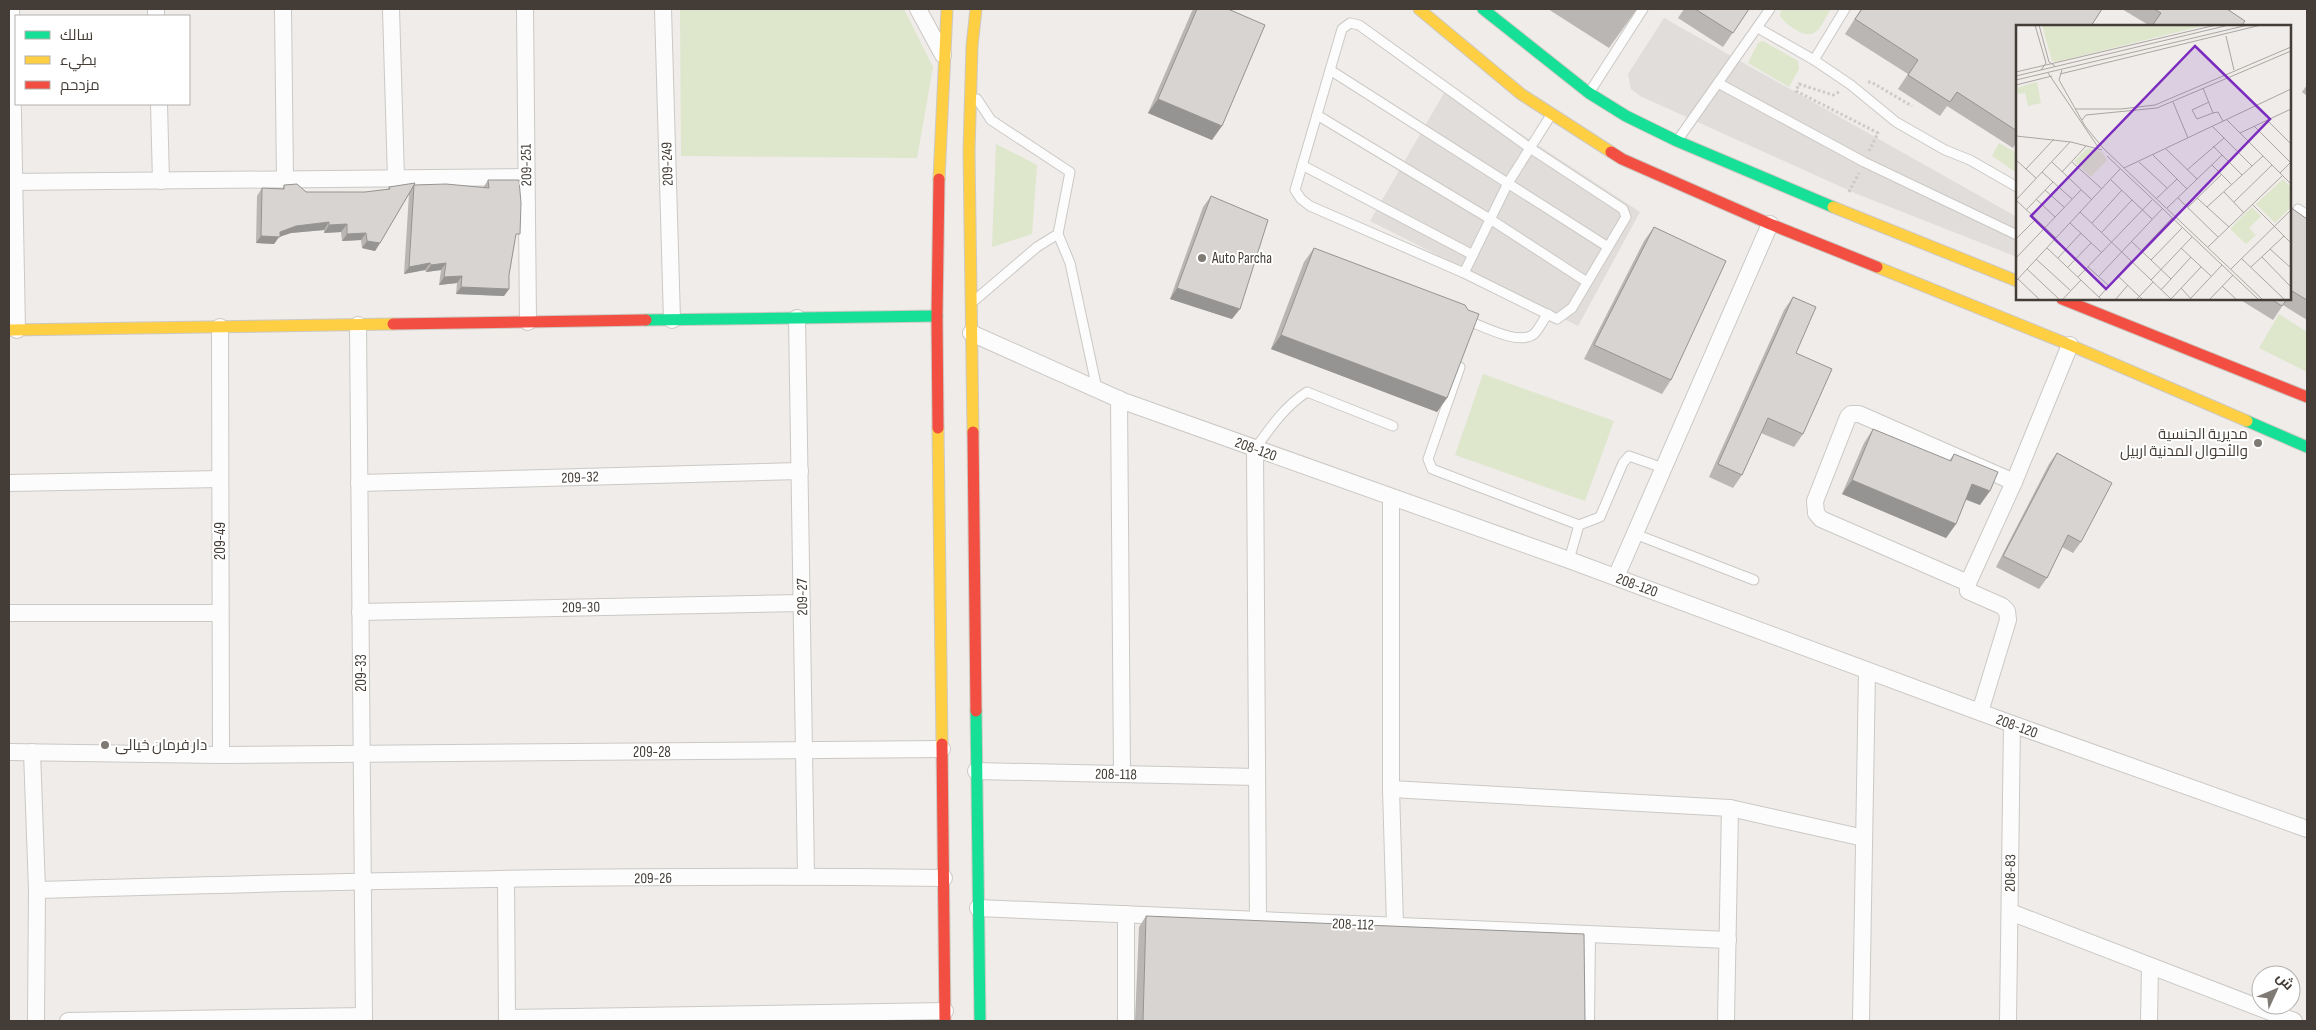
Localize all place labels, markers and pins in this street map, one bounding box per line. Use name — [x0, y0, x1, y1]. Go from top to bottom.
place label: Auto Parcha — [1211, 249, 1272, 268]
marker: Auto Parcha — [1196, 252, 1208, 264]
place label: مديرية الجنسية والأحوال المدنية اربيل — [2120, 425, 2248, 461]
marker: مديرية الجنسية والأحوال المدنية اربيل — [2252, 437, 2264, 449]
place label: دار فرمان خیالی — [115, 736, 207, 755]
marker: دار فرمان خیالی — [99, 739, 111, 751]

